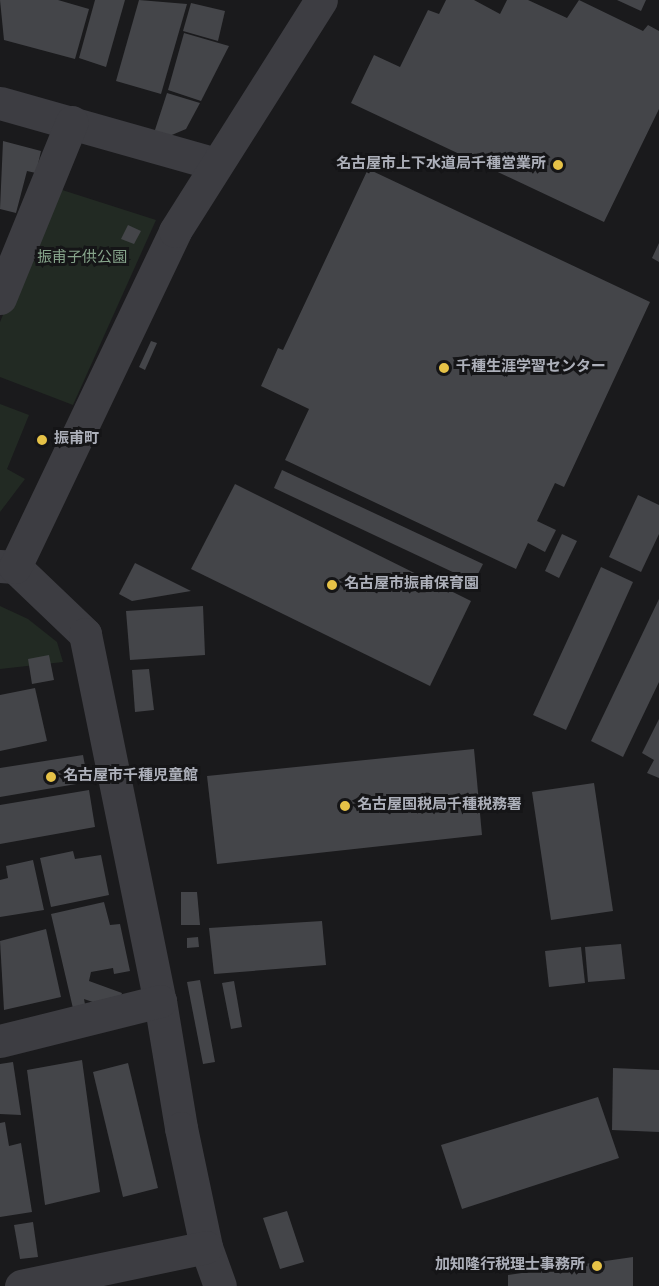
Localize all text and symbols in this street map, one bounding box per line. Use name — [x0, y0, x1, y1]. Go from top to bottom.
place label: 名古屋市上下水道局千種営業所 — [336, 156, 546, 174]
marker: 名古屋市上下水道局千種営業所 — [551, 158, 565, 172]
park label: 振甫子供公園 — [37, 250, 127, 268]
place label: 千種生涯学習センター — [456, 359, 606, 377]
marker: 千種生涯学習センター — [437, 361, 451, 375]
place label: 振甫町 — [54, 431, 99, 449]
marker: 振甫町 — [35, 433, 49, 447]
place label: 名古屋市振甫保育園 — [344, 576, 479, 594]
marker: 名古屋市振甫保育園 — [325, 578, 339, 592]
place label: 名古屋市千種児童館 — [63, 768, 198, 786]
marker: 名古屋市千種児童館 — [44, 770, 58, 784]
place label: 名古屋国税局千種税務署 — [357, 797, 522, 815]
marker: 名古屋国税局千種税務署 — [338, 799, 352, 813]
place label: 加知隆行税理士事務所 — [435, 1257, 585, 1275]
marker: 加知隆行税理士事務所 — [590, 1259, 604, 1273]

